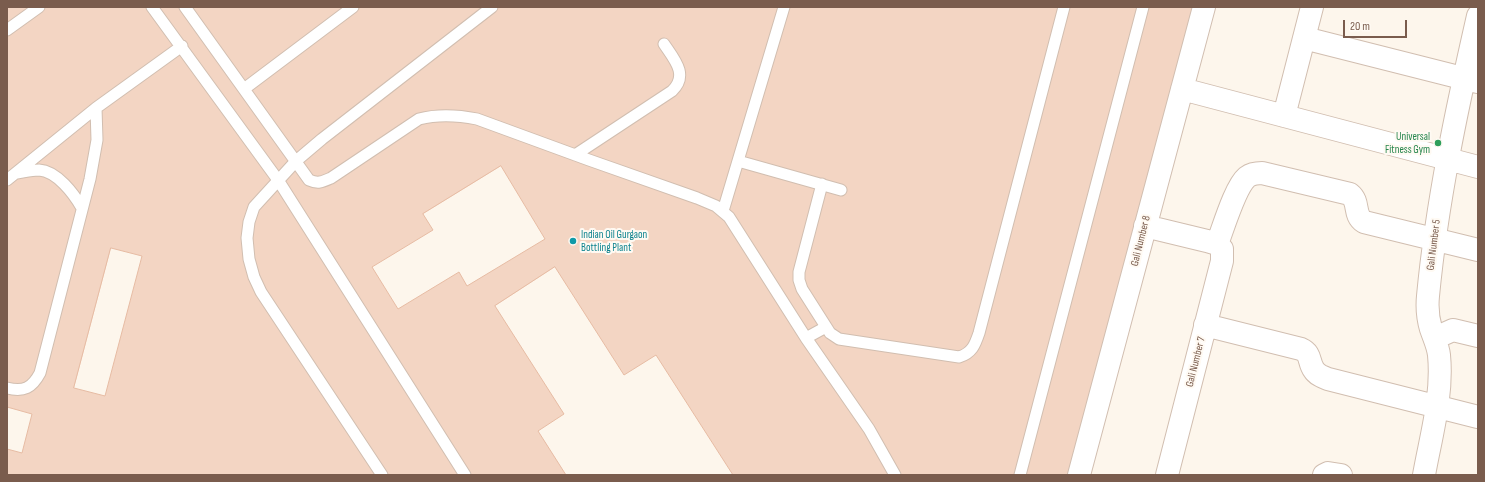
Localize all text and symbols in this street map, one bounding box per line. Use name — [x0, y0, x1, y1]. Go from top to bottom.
scale bar — [1345, 12, 1409, 38]
text: 20 m — [1350, 19, 1370, 34]
place label: Universal Fitness Gym — [1385, 130, 1430, 156]
marker: Universal Fitness Gym — [1433, 138, 1443, 148]
street label: Gali Number 8 — [1128, 214, 1154, 268]
street label: Gali Number 5 — [1424, 219, 1444, 271]
place label: Indian Oil Gurgaon Bottling Plant — [581, 228, 647, 254]
marker: Indian Oil Gurgaon Bottling Plant — [568, 236, 578, 246]
street label: Gali Number 7 — [1183, 336, 1209, 388]

